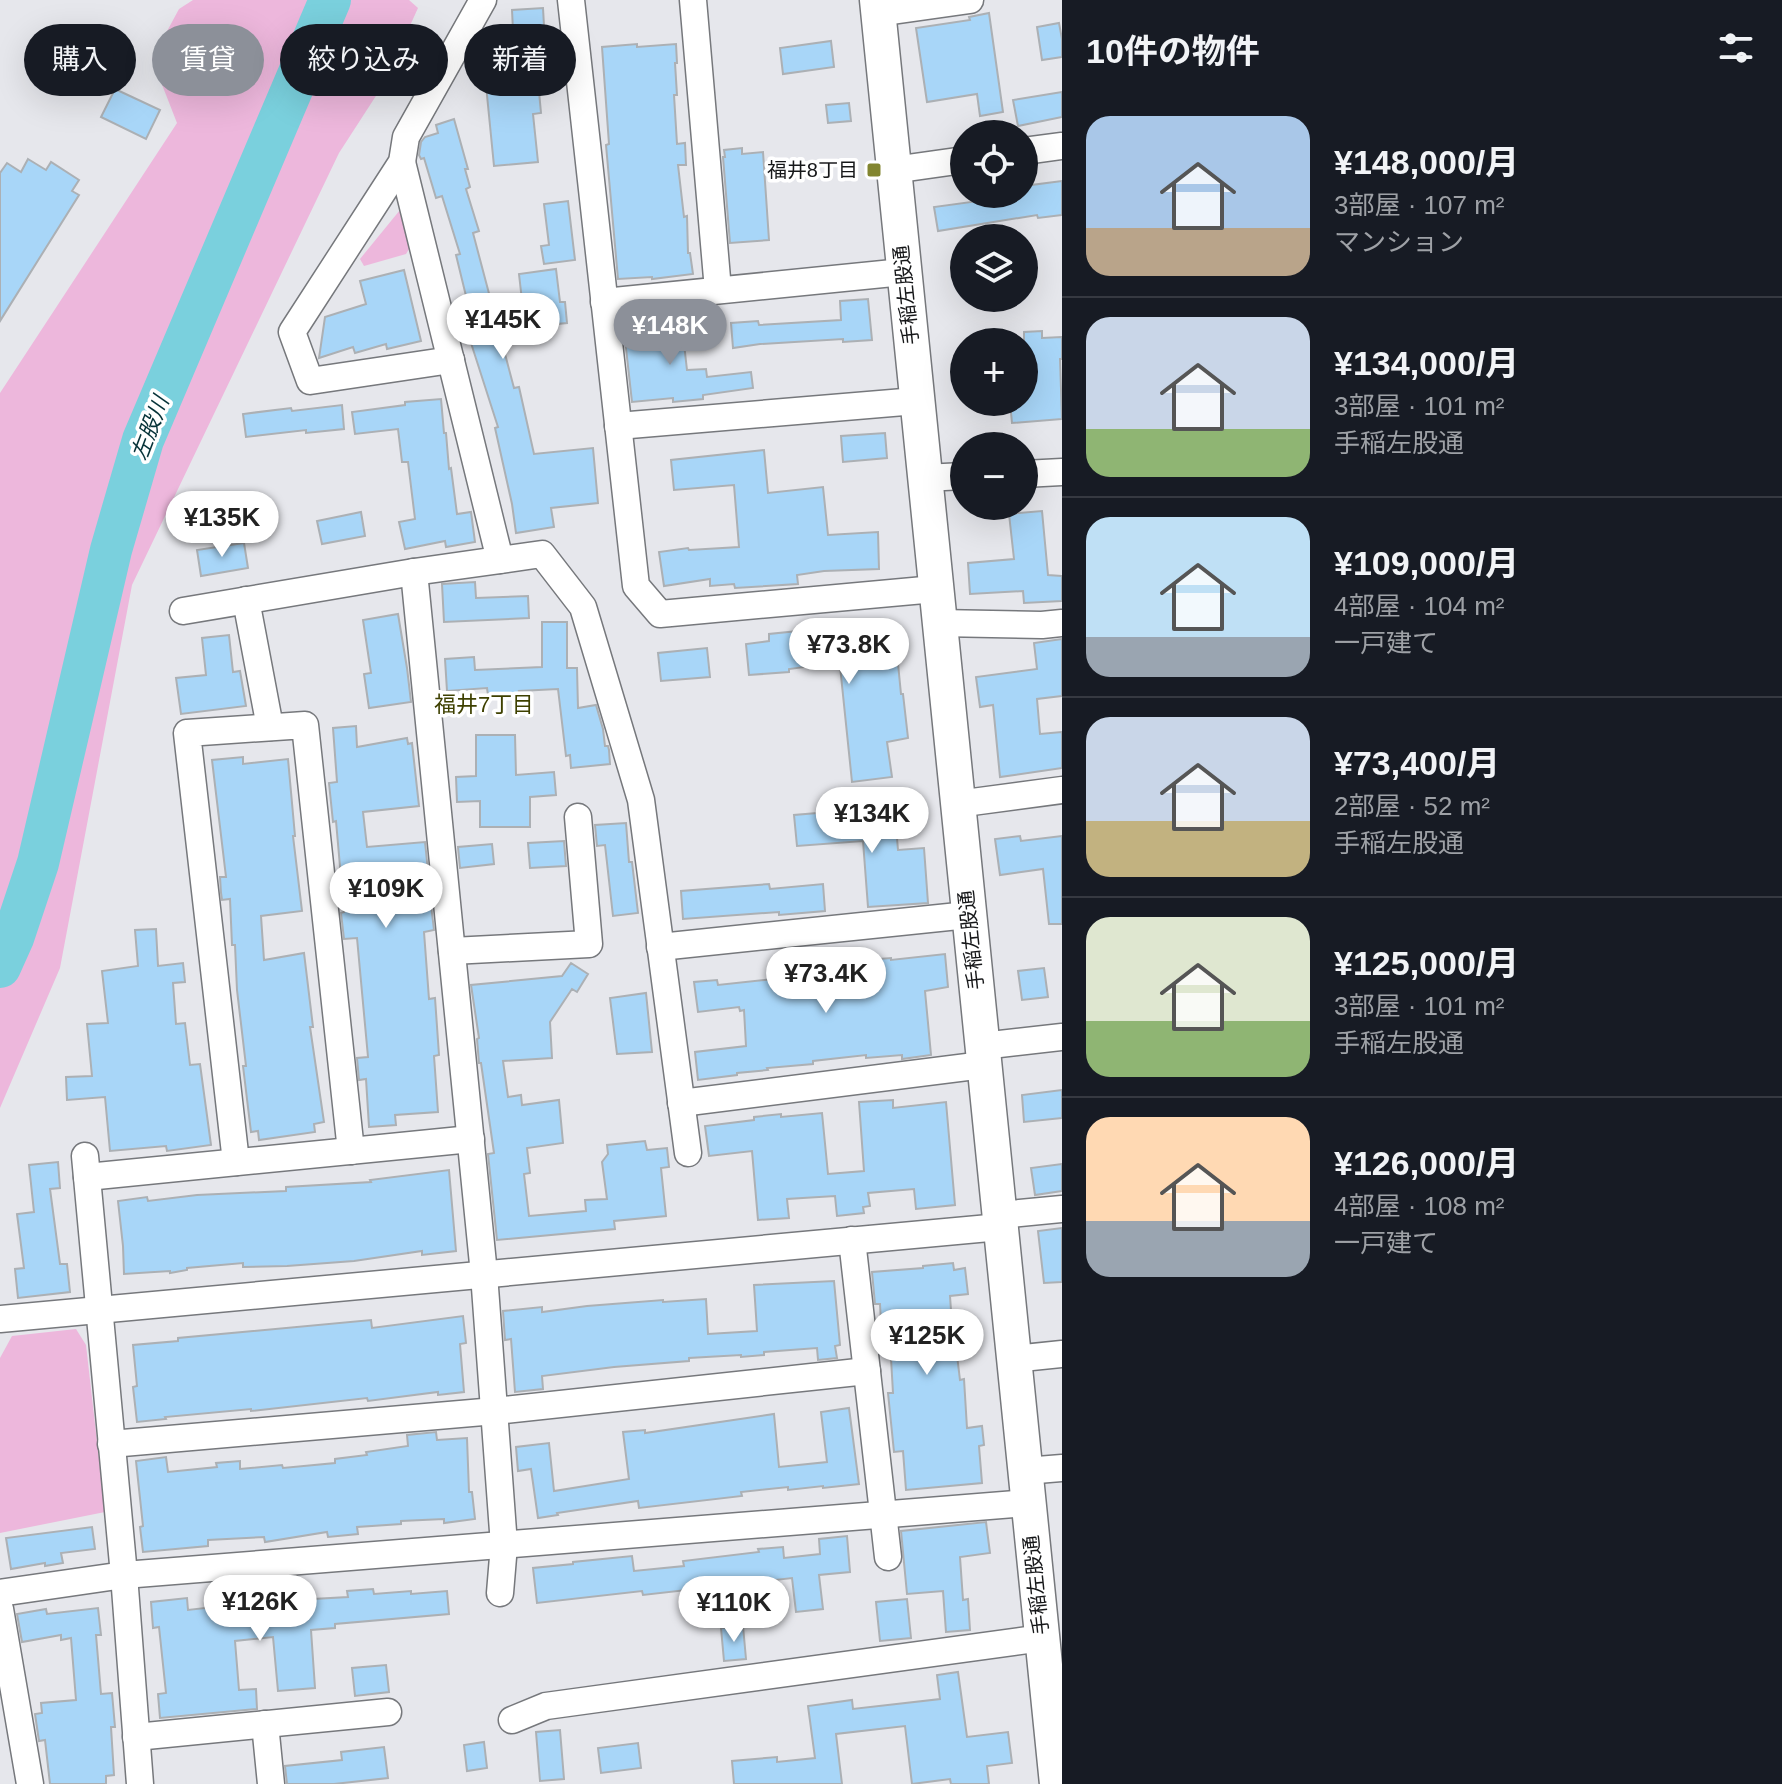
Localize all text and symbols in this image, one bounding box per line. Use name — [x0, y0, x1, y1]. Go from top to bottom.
chip: 購入 — [24, 24, 136, 96]
chip: 賃貸 — [152, 24, 264, 96]
chip: 絞り込み — [280, 24, 448, 96]
chip: 新着 — [464, 24, 576, 96]
icon: filters — [1714, 26, 1758, 70]
text: 10件の物件 — [1086, 32, 1260, 70]
map controls — [950, 120, 1038, 520]
button: locate — [950, 120, 1038, 208]
text: ¥148,000/月 — [1334, 143, 1519, 181]
icon: home — [1150, 148, 1246, 244]
place label: 福井8丁目 — [767, 159, 858, 181]
marker: 福井8丁目 — [865, 161, 883, 179]
text: 3部屋 · 107 m² — [1334, 190, 1505, 220]
button: layers — [950, 224, 1038, 312]
text: マンション — [1334, 227, 1464, 257]
street label: 手稲左股通 — [890, 244, 922, 346]
pin: ¥145K — [447, 293, 559, 361]
pin: ¥148K — [614, 299, 726, 367]
text: ¥145K — [465, 304, 541, 334]
text: ¥148K — [632, 310, 708, 340]
button: + — [950, 328, 1038, 416]
text: ¥134,000/月 — [1334, 344, 1519, 382]
icon: home — [1150, 349, 1246, 445]
water label: 左股川 — [127, 391, 174, 463]
text: 3部屋 · 101 m² — [1334, 391, 1505, 421]
text: 手稲左股通 — [1334, 428, 1464, 458]
button: − — [950, 432, 1038, 520]
pin: ¥135K — [166, 491, 278, 559]
text: ¥135K — [184, 502, 260, 532]
text: ¥109,000/月 — [1334, 544, 1519, 582]
icon: home — [1150, 549, 1246, 645]
text: 4部屋 · 104 m² — [1334, 591, 1505, 621]
pin: ¥73.8K — [784, 618, 914, 686]
text: 一戸建て — [1334, 628, 1438, 658]
text: ¥73.8K — [807, 629, 891, 659]
district label: 福井7丁目 — [434, 692, 534, 717]
text: ¥73,400/月 — [1334, 744, 1500, 782]
icon: home — [1150, 749, 1246, 845]
pin: ¥134K — [816, 787, 928, 855]
text: 2部屋 · 52 m² — [1334, 791, 1490, 821]
text: ¥134K — [834, 798, 910, 828]
text: 手稲左股通 — [1334, 828, 1464, 858]
pin: ¥109K — [330, 862, 442, 930]
text: ¥109K — [348, 873, 424, 903]
street label: 手稲左股通 — [955, 889, 987, 991]
text: ¥125,000/月 — [1334, 944, 1519, 982]
pin: ¥73.4K — [761, 947, 891, 1015]
icon: home — [1150, 949, 1246, 1045]
text: ¥73.4K — [784, 958, 868, 988]
text: 3部屋 · 101 m² — [1334, 991, 1505, 1021]
text: 手稲左股通 — [1334, 1028, 1464, 1058]
text: ¥126,000/月 — [1334, 1144, 1519, 1182]
icon: home — [1150, 1149, 1246, 1245]
text: 4部屋 · 108 m² — [1334, 1191, 1505, 1221]
text: 一戸建て — [1334, 1228, 1438, 1258]
pin: ¥125K — [871, 1309, 983, 1377]
text: ¥125K — [889, 1320, 965, 1350]
street label: 手稲左股通 — [1020, 1534, 1052, 1636]
pin: ¥126K — [204, 1575, 316, 1643]
pin: ¥110K — [678, 1576, 790, 1644]
text: ¥126K — [222, 1586, 298, 1616]
text: ¥110K — [696, 1587, 772, 1617]

